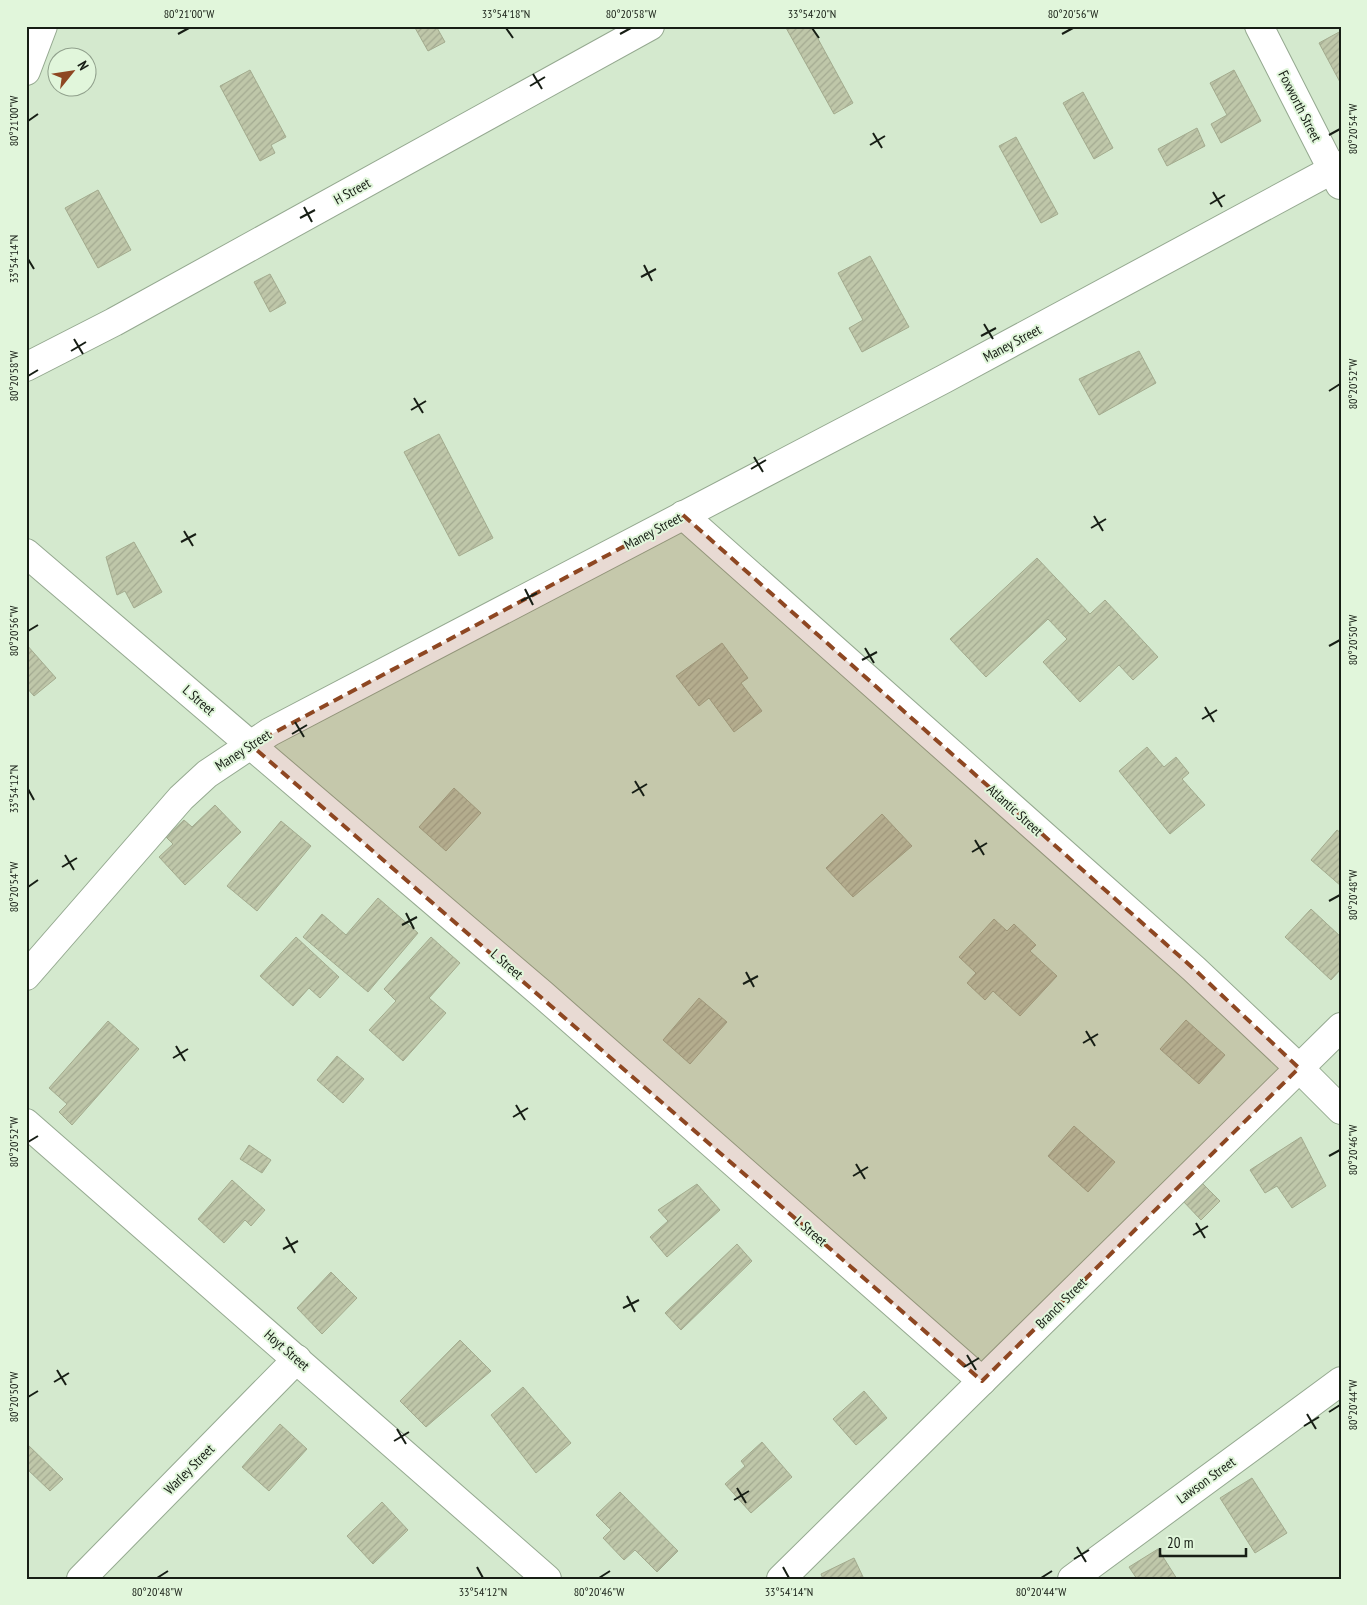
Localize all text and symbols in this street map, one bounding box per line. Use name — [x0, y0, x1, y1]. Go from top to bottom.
text: 80°21'00"W — [164, 6, 214, 21]
text: 33°54'18"N — [482, 6, 530, 21]
text: 80°20'58"W — [606, 6, 656, 21]
text: 33°54'20"N — [788, 6, 836, 21]
text: 80°20'56"W — [1048, 6, 1098, 21]
north arrow — [48, 48, 98, 98]
text: N — [74, 58, 93, 73]
street label: Foxworth Street — [1274, 67, 1326, 145]
text: 80°21'00"W — [6, 96, 21, 146]
text: 80°20'54"W — [1345, 104, 1360, 154]
street label: H Street — [330, 173, 374, 208]
text: 33°54'14"N — [6, 235, 21, 283]
street label: Maney Street — [980, 320, 1044, 366]
text: 80°20'58"W — [6, 351, 21, 401]
text: 80°20'52"W — [1345, 359, 1360, 409]
street label: Maney Street — [621, 508, 685, 554]
text: 80°20'56"W — [6, 606, 21, 656]
text: 80°20'50"W — [1345, 615, 1360, 665]
street label: L Street — [179, 681, 219, 719]
street label: Maney Street — [212, 725, 274, 775]
text: 33°54'12"N — [6, 765, 21, 813]
street label: Atlantic Street — [983, 780, 1047, 840]
text: 80°20'54"W — [6, 862, 21, 912]
text: 80°20'48"W — [1345, 870, 1360, 920]
street label: L Street — [487, 945, 527, 983]
text: 80°20'52"W — [6, 1117, 21, 1167]
text: 80°20'46"W — [1345, 1125, 1360, 1175]
street label: L Street — [791, 1212, 831, 1250]
street label: Branch Street — [1032, 1273, 1091, 1332]
street label: Hoyt Street — [261, 1325, 314, 1375]
text: 80°20'50"W — [6, 1372, 21, 1422]
text: 80°20'44"W — [1345, 1380, 1360, 1430]
street label: Warley Street — [160, 1440, 218, 1498]
street label: Lawson Street — [1173, 1453, 1239, 1507]
scale bar — [1160, 1525, 1246, 1557]
text: 20 m — [1167, 1533, 1193, 1552]
text: 80°20'48"W — [132, 1584, 182, 1599]
text: 33°54'12"N — [459, 1584, 507, 1599]
text: 80°20'46"W — [574, 1584, 624, 1599]
text: 33°54'14"N — [765, 1584, 813, 1599]
text: 80°20'44"W — [1016, 1584, 1066, 1599]

